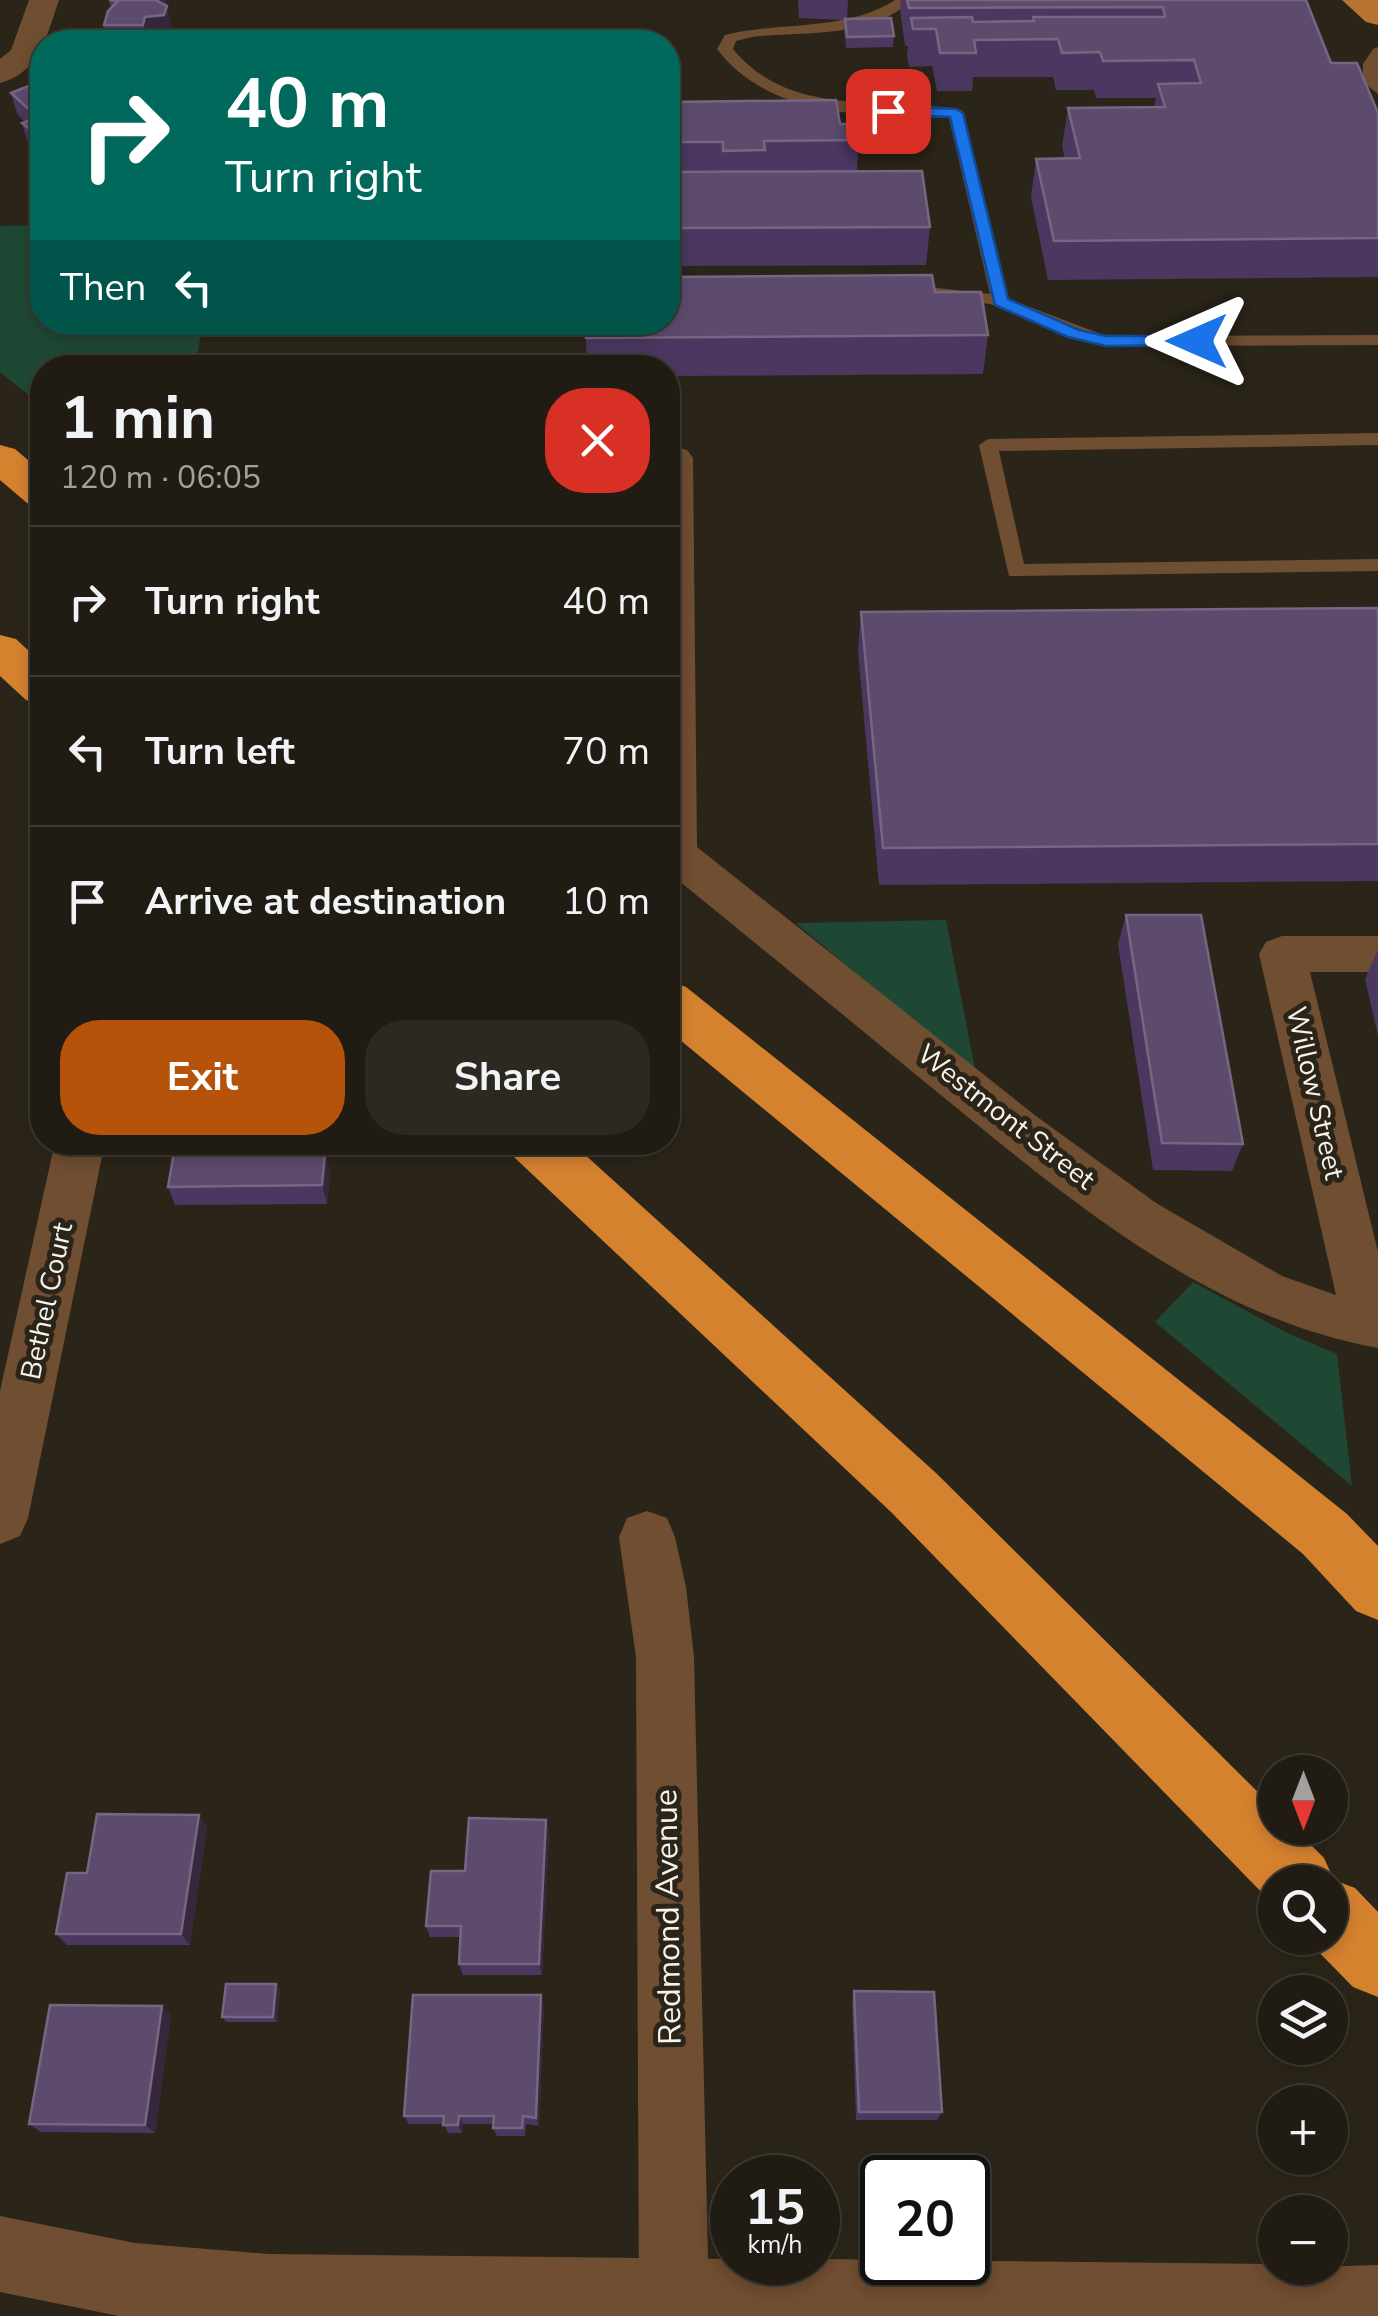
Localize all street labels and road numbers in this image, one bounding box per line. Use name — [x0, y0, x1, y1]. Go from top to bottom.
street label: Willow Street — [1277, 1003, 1353, 1183]
street label: Westmont Street — [909, 1036, 1103, 1199]
street label: Bethel Court — [12, 1219, 82, 1383]
street label: Redmond Avenue — [644, 1789, 692, 2045]

